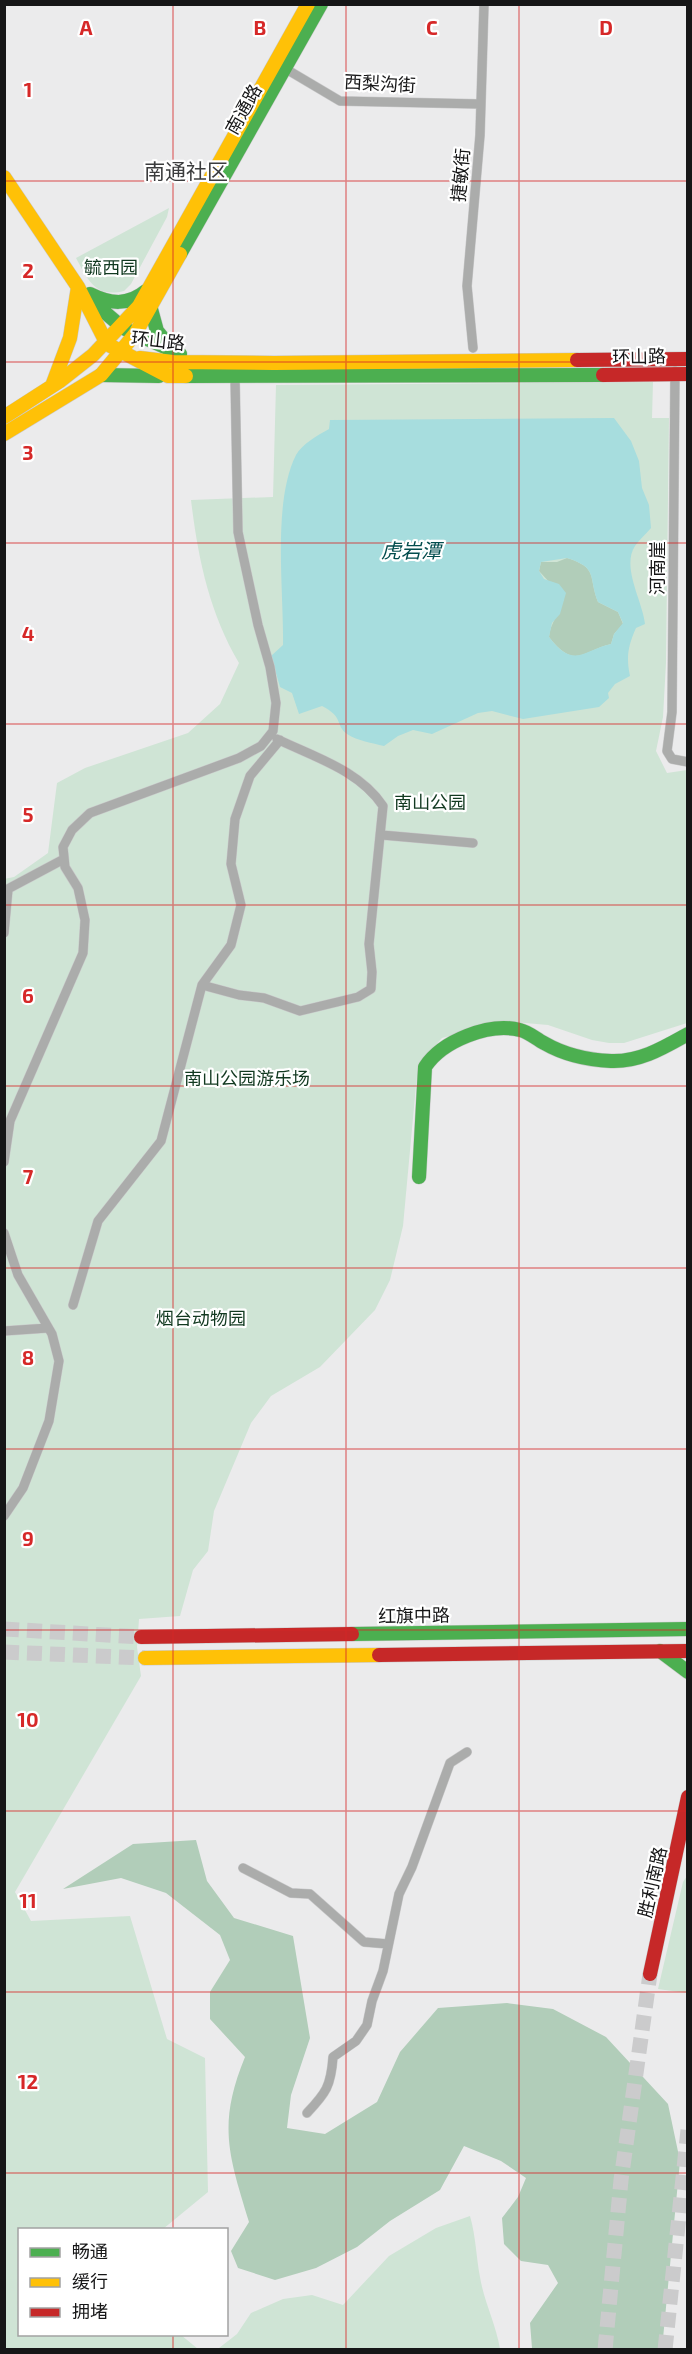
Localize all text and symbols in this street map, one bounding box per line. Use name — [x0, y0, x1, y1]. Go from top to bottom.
text: A — [79, 15, 93, 39]
text: B — [254, 15, 266, 39]
text: C — [426, 15, 438, 39]
text: D — [599, 15, 613, 39]
street label: 西梨沟街 — [343, 70, 417, 96]
text: 1 — [24, 77, 32, 101]
street label: 南通路 — [220, 80, 266, 138]
street label: 捷敏街 — [447, 147, 473, 203]
district label: 南通社区 — [144, 158, 228, 183]
park label: 毓西园 — [84, 256, 138, 278]
text: 2 — [22, 258, 34, 282]
street label: 环山路 — [130, 326, 186, 354]
street label: 环山路 — [612, 345, 666, 367]
text: 3 — [22, 440, 34, 464]
water label: 虎岩潭 — [381, 538, 445, 562]
street label: 河南崖 — [646, 541, 668, 595]
text: 4 — [22, 621, 35, 645]
park label: 南山公园 — [394, 791, 466, 813]
text: 5 — [22, 802, 34, 826]
text: 6 — [22, 983, 34, 1007]
park label: 南山公园游乐场 — [184, 1067, 310, 1089]
text: 7 — [23, 1164, 34, 1188]
park label: 烟台动物园 — [156, 1307, 246, 1329]
text: 8 — [22, 1345, 34, 1369]
text: 9 — [22, 1526, 34, 1550]
street label: 红旗中路 — [378, 1603, 450, 1627]
text: 10 — [17, 1707, 39, 1731]
street label: 胜利南路 — [633, 1844, 671, 1920]
text: 11 — [19, 1888, 37, 1912]
text: 12 — [18, 2069, 38, 2093]
legend — [18, 2228, 228, 2336]
text: 畅通 — [72, 2240, 108, 2262]
text: 缓行 — [72, 2270, 108, 2292]
text: 拥堵 — [72, 2300, 108, 2322]

